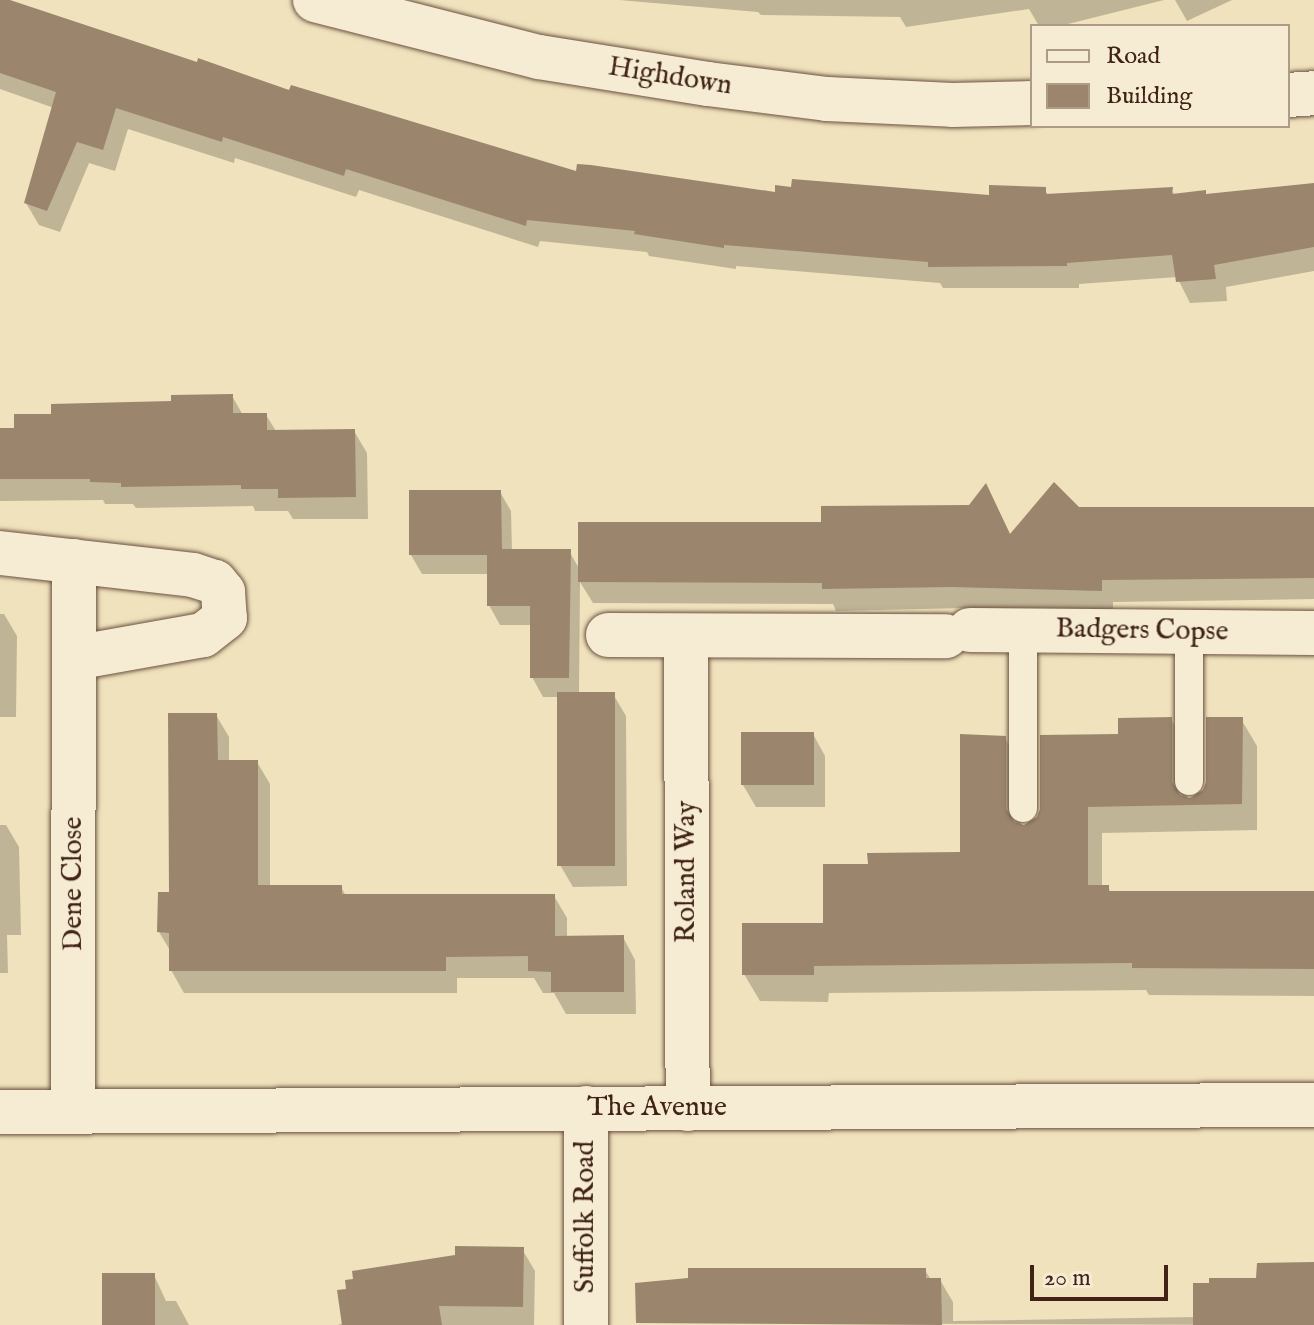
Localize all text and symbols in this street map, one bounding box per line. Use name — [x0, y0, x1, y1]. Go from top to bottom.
legend — [1030, 24, 1290, 128]
text: Road — [1106, 41, 1160, 72]
street label: Highdown — [606, 51, 734, 103]
text: Building — [1106, 81, 1192, 112]
street label: Badgers Copse — [1055, 613, 1229, 649]
street label: Roland Way — [670, 801, 704, 943]
street label: Dene Close — [57, 817, 91, 951]
street label: The Avenue — [587, 1091, 727, 1125]
street label: Suffolk Road — [569, 1141, 603, 1293]
scale bar — [1034, 1249, 1172, 1299]
text: 20 m — [1044, 1263, 1091, 1294]

